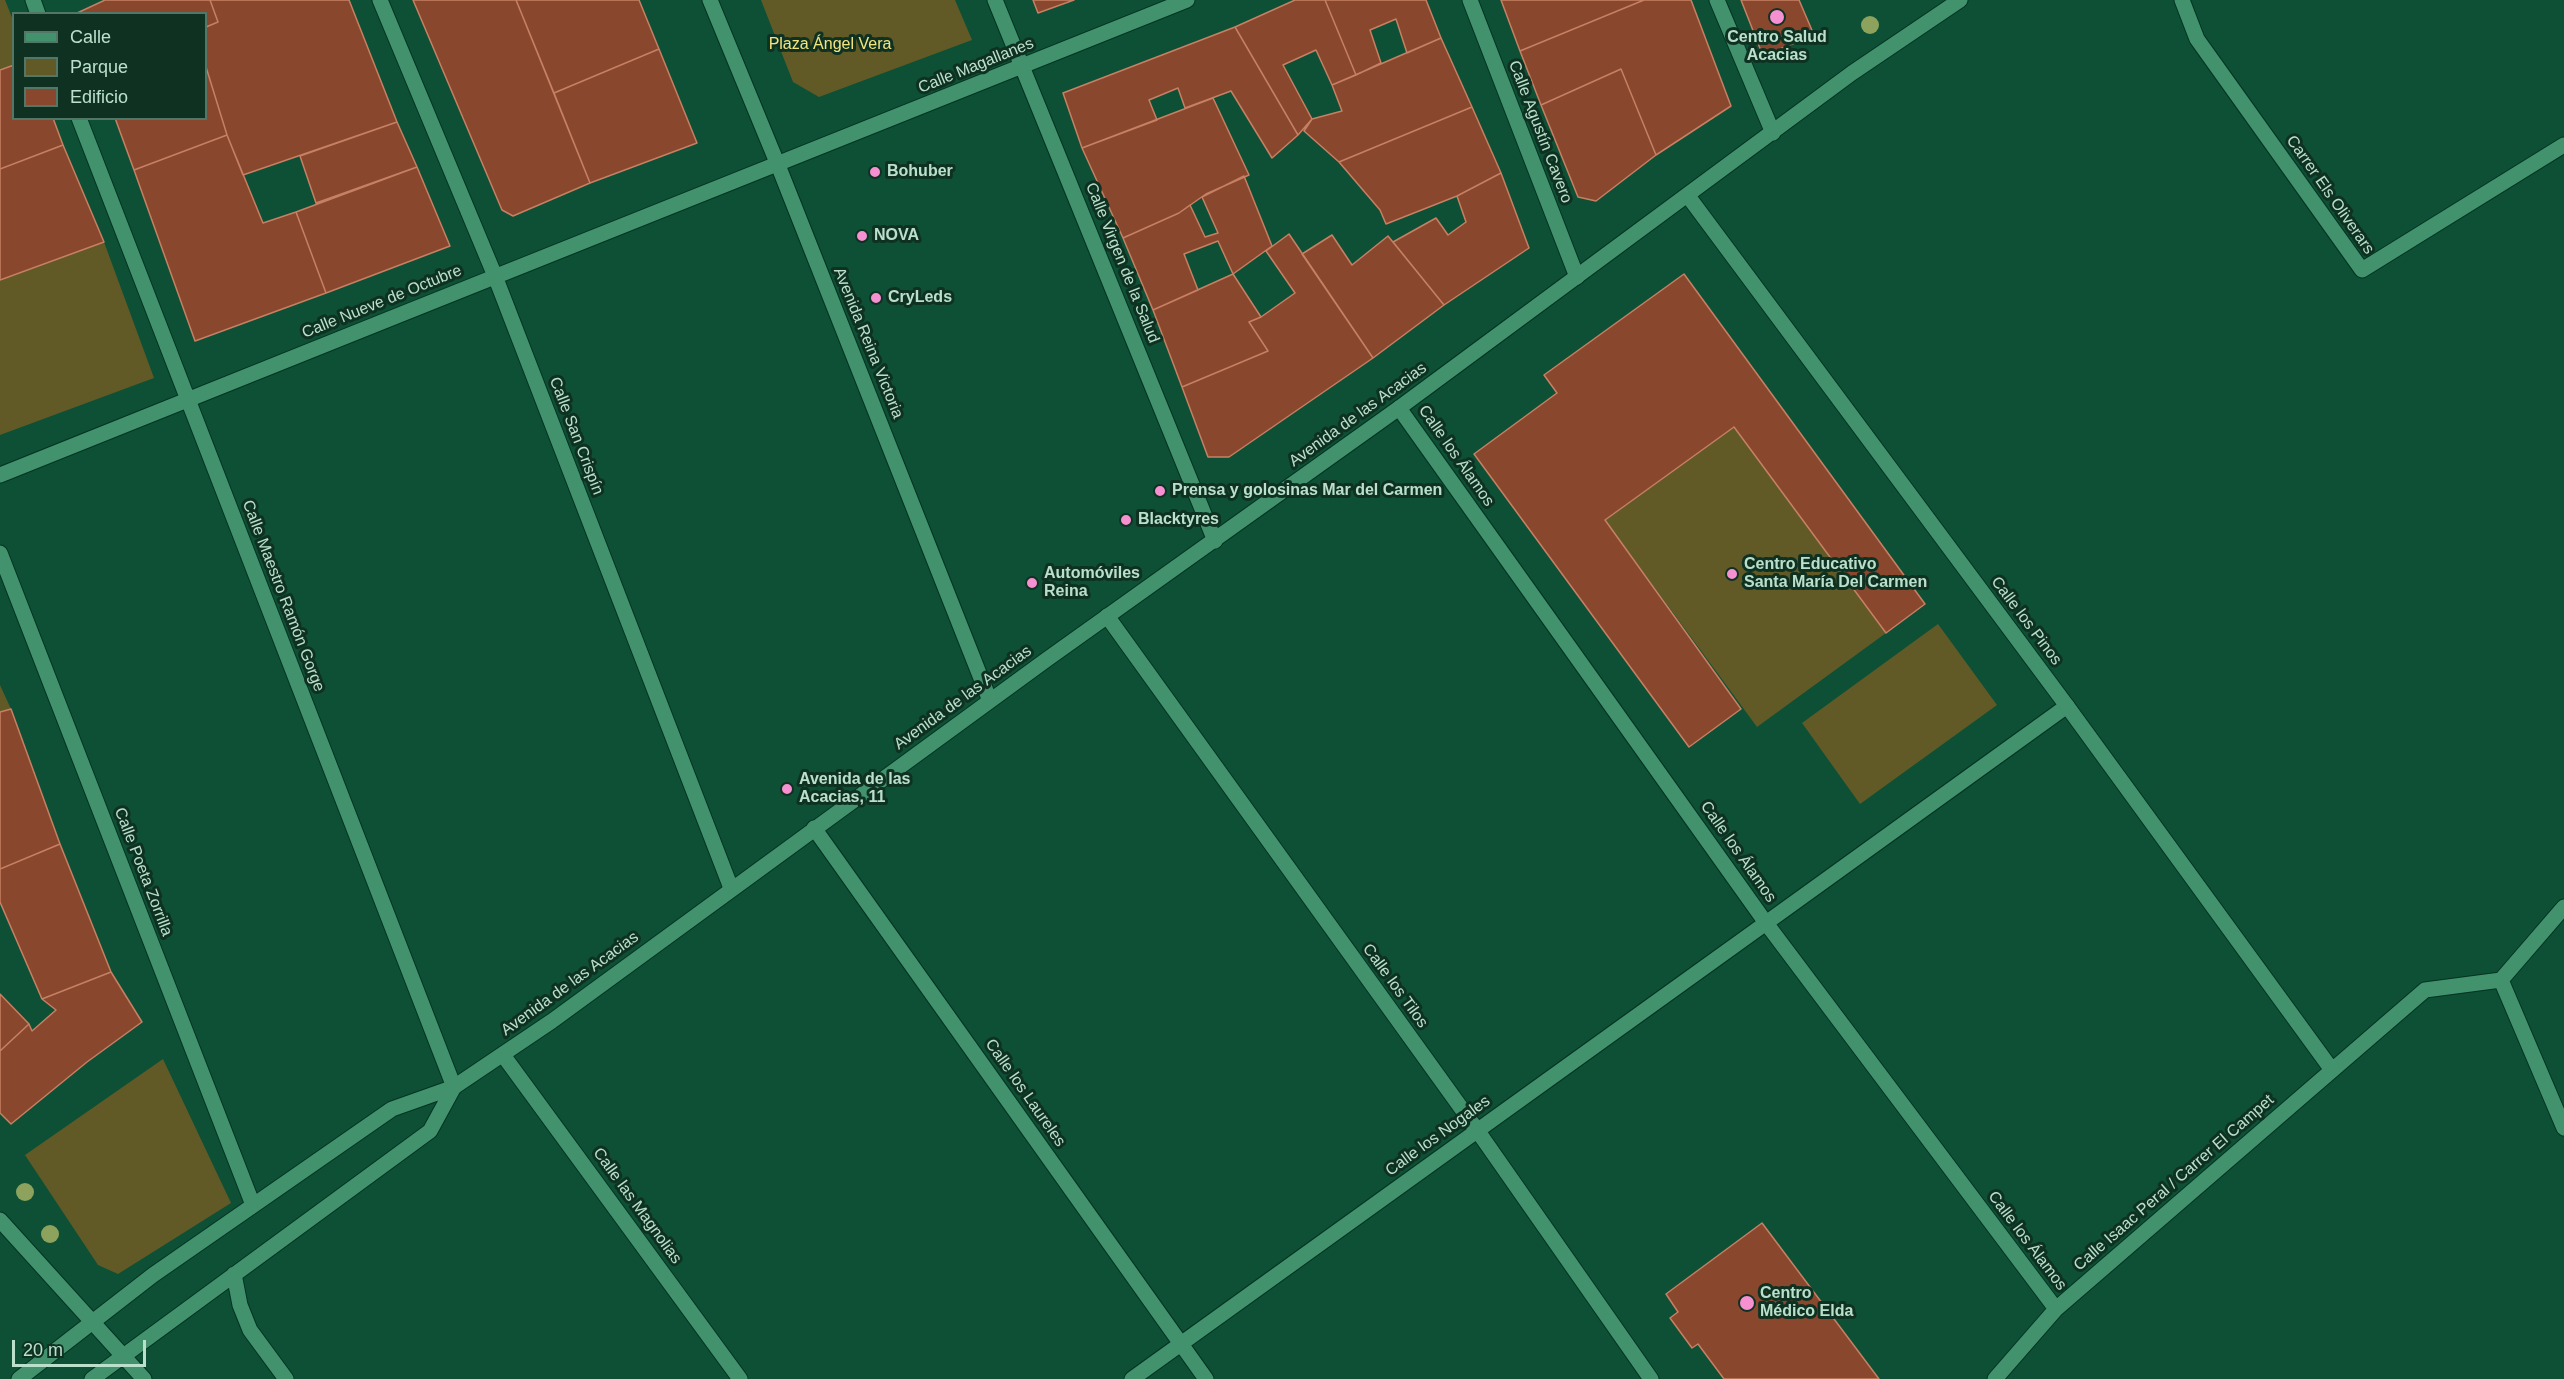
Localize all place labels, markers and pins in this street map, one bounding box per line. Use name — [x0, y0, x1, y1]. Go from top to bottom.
marker: Centro Salud Acacias — [1768, 8, 1786, 26]
place label: Centro Salud Acacias — [1727, 28, 1827, 66]
place label: Bohuber — [887, 162, 953, 182]
marker: Bohuber — [868, 165, 882, 179]
place label: NOVA — [874, 226, 919, 246]
marker: NOVA — [855, 229, 869, 243]
place label: CryLeds — [888, 288, 952, 308]
marker: CryLeds — [869, 291, 883, 305]
place label: Prensa y golosinas Mar del Carmen — [1172, 481, 1442, 501]
marker: Prensa y golosinas Mar del Carmen — [1153, 484, 1167, 498]
place label: Blacktyres — [1138, 510, 1219, 530]
marker: Blacktyres — [1119, 513, 1133, 527]
place label: Centro Educativo Santa María Del Carmen — [1744, 555, 1927, 593]
place label: Automóviles Reina — [1044, 564, 1140, 602]
marker: Centro Educativo Santa María Del Carmen — [1725, 567, 1739, 581]
marker: Automóviles Reina — [1025, 576, 1039, 590]
place label: Avenida de las Acacias, 11 — [799, 770, 910, 808]
marker: Avenida de las Acacias, 11 — [780, 782, 794, 796]
place label: Centro Médico Elda — [1760, 1284, 1853, 1322]
marker: Centro Médico Elda — [1738, 1294, 1756, 1312]

